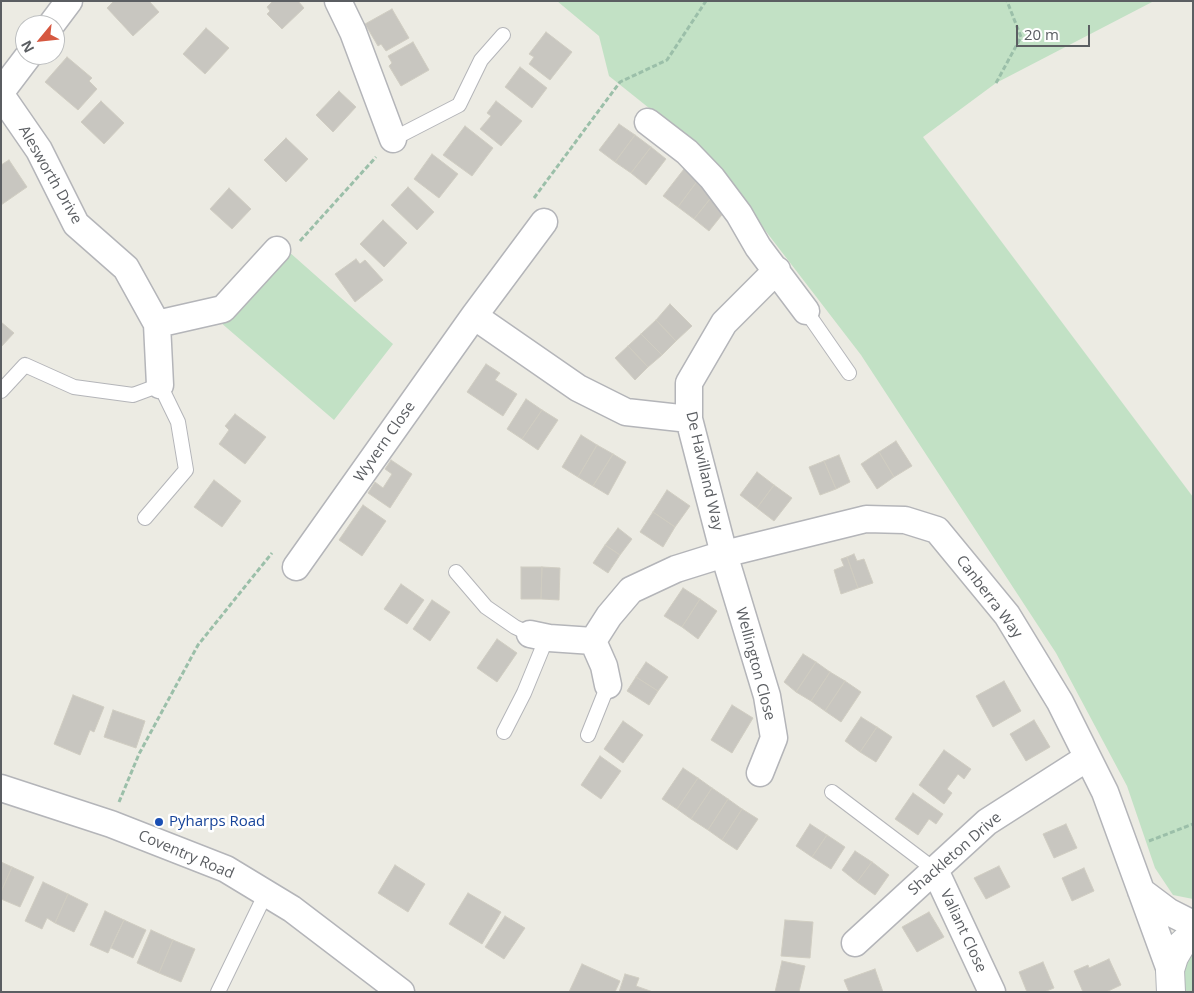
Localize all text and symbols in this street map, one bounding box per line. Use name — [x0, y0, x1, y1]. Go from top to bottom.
north arrow — [15, 15, 65, 65]
scale bar — [1019, 15, 1093, 47]
text: 20 m — [1024, 24, 1059, 44]
text: N — [16, 37, 38, 56]
street label: Alesworth Drive — [15, 123, 85, 227]
street label: Wyvern Close — [351, 398, 419, 486]
street label: De Havilland Way — [682, 410, 726, 532]
street label: Canberra Way — [952, 552, 1026, 642]
street label: Wellington Close — [731, 606, 779, 722]
street label: Shackleton Drive — [905, 809, 1005, 899]
place label: Pyharps Road — [169, 813, 265, 831]
marker: Pyharps Road — [153, 816, 165, 828]
street label: Coventry Road — [135, 827, 237, 883]
street label: Valiant Close — [936, 887, 990, 975]

